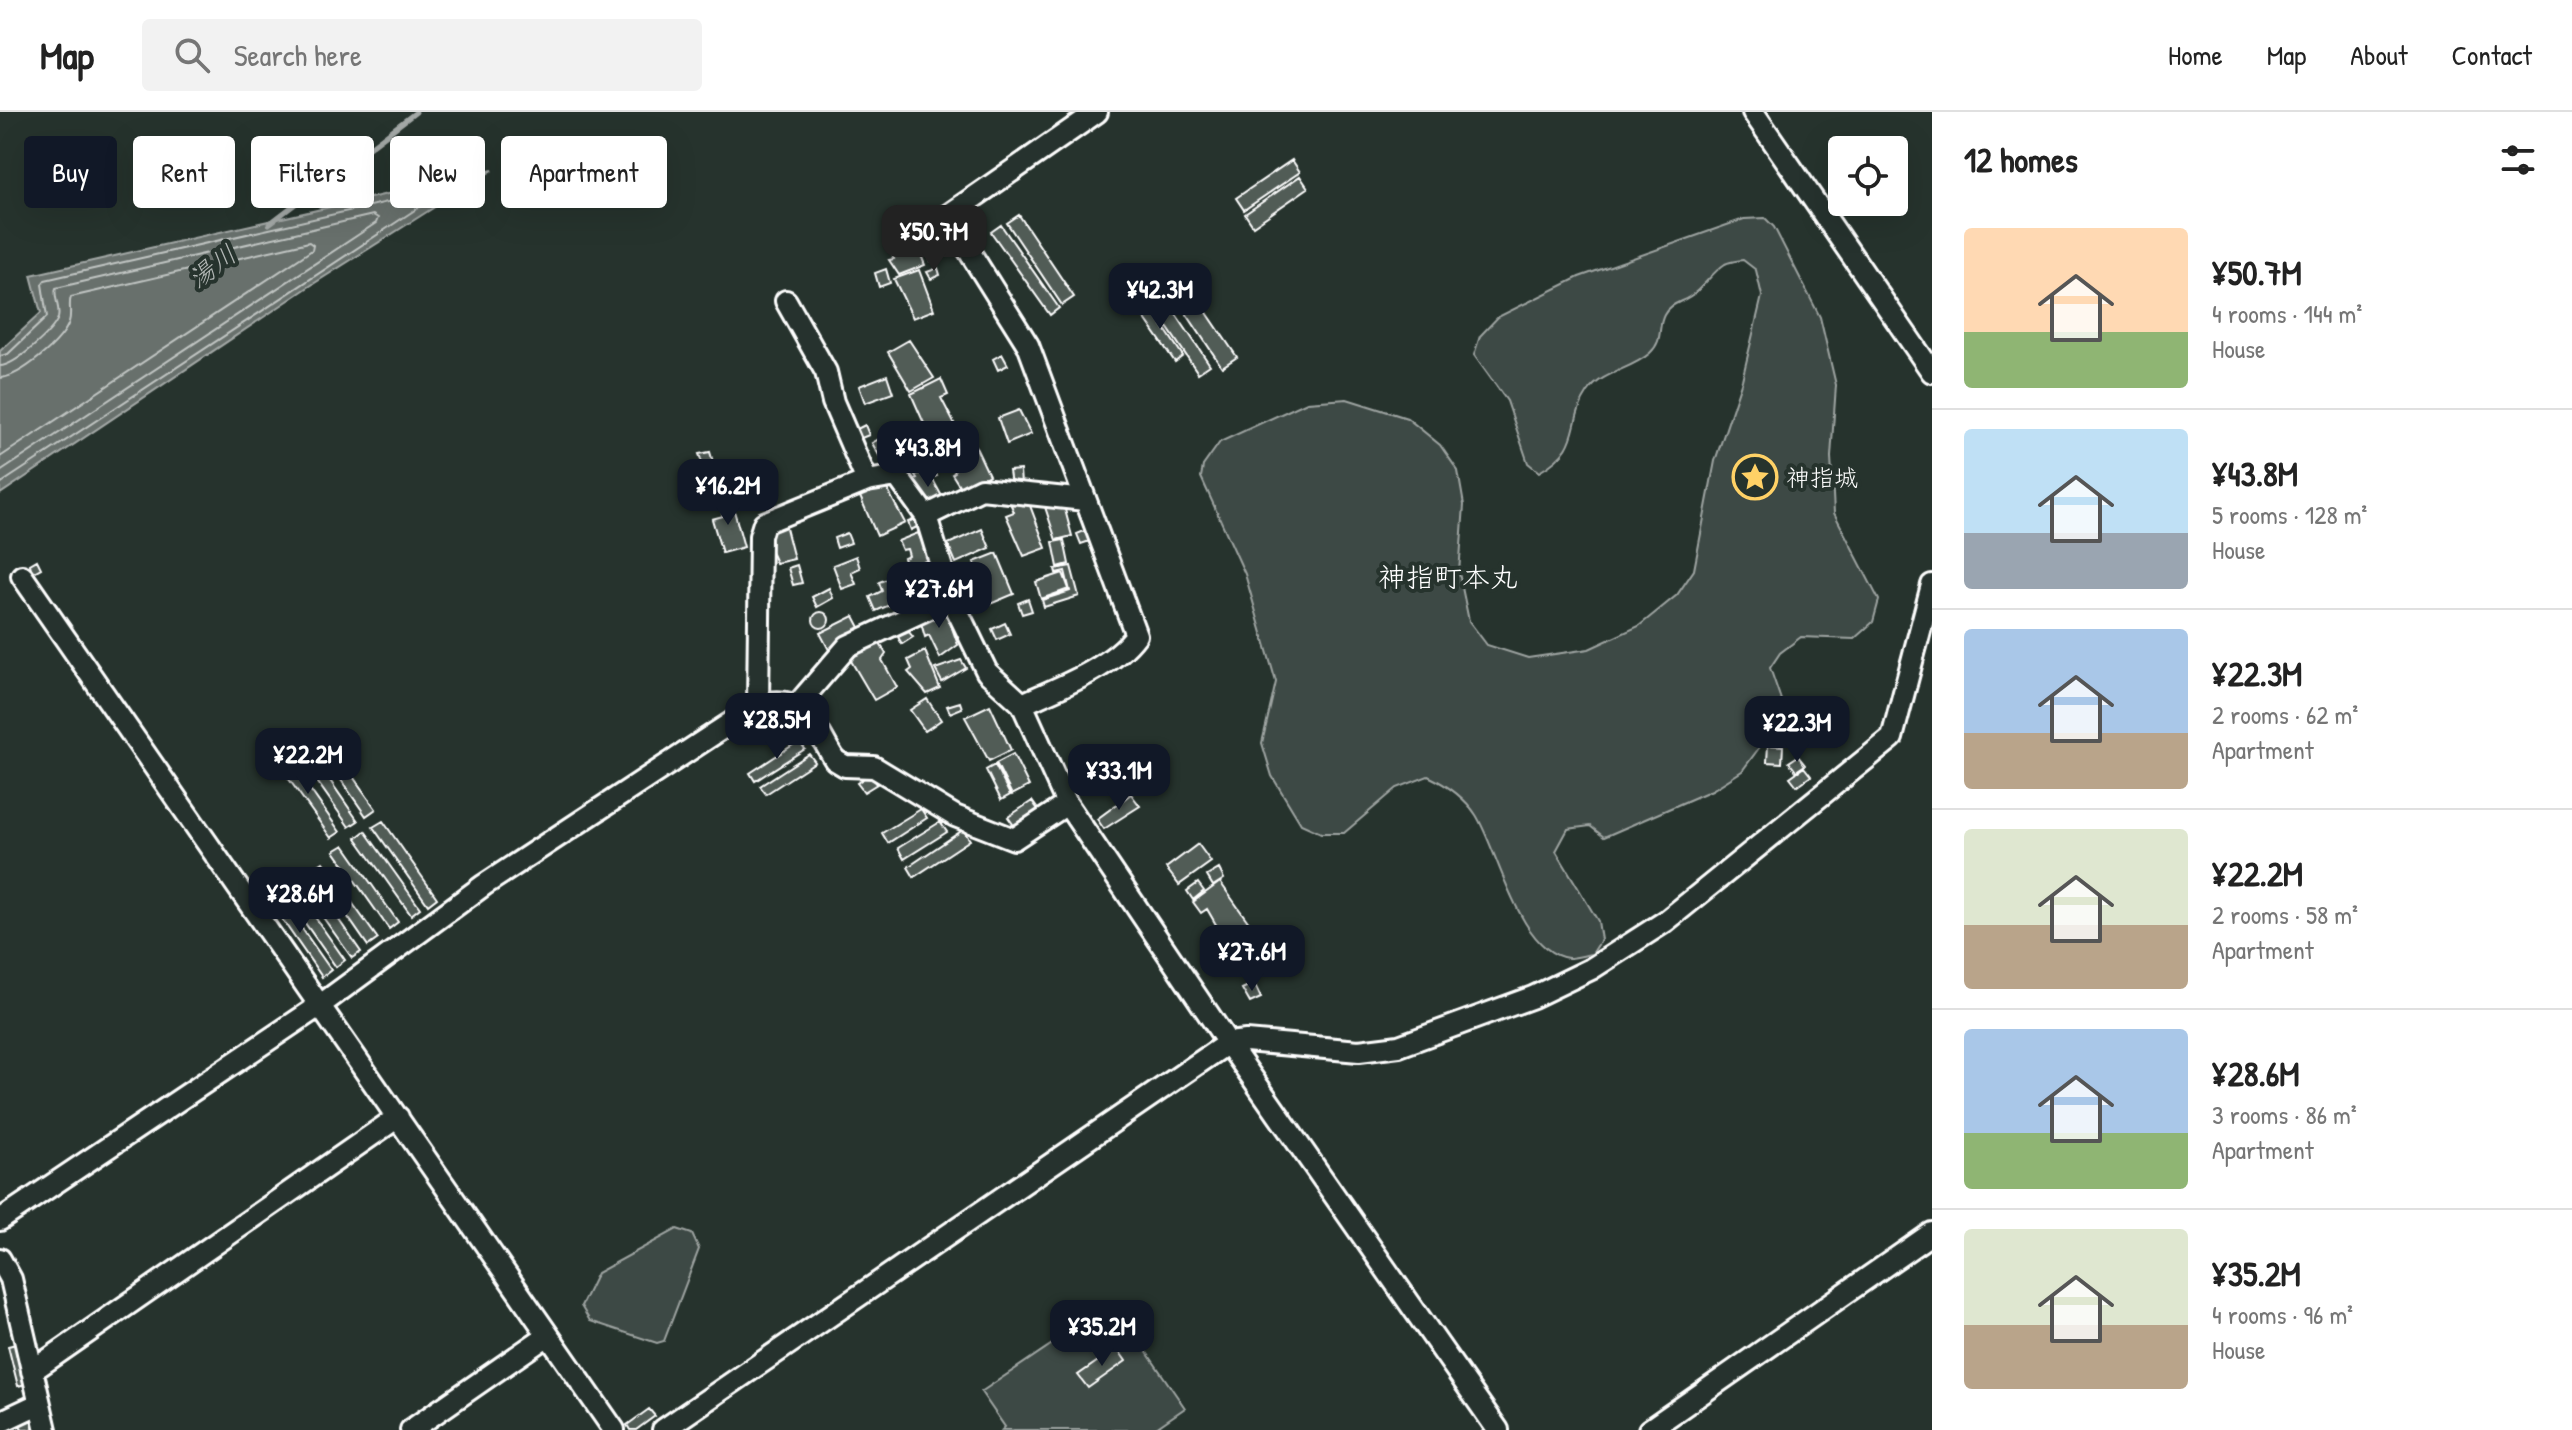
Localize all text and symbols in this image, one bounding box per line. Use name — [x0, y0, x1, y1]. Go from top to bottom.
search box — [142, 19, 702, 91]
text: Map — [40, 29, 94, 81]
icon: search — [170, 33, 214, 77]
text: Search here — [234, 35, 362, 75]
text: Home — [2168, 36, 2223, 74]
text: Map — [2267, 36, 2306, 74]
text: About — [2350, 36, 2408, 74]
text: Contact — [2452, 36, 2532, 74]
chip: Buy — [24, 136, 117, 208]
chip: Rent — [133, 136, 235, 208]
chip: Filters — [251, 136, 374, 208]
chip: New — [390, 136, 485, 208]
chip: Apartment — [501, 136, 667, 208]
map controls — [1828, 136, 1908, 216]
button: locate — [1828, 136, 1908, 216]
text: 12 homes — [1964, 137, 2078, 183]
icon: filters — [2496, 138, 2540, 182]
pin: ¥50.7M — [869, 205, 999, 273]
text: ¥50.7M — [900, 213, 968, 248]
water label: 湯川 — [181, 236, 243, 296]
text: ¥50.7M — [2212, 250, 2302, 296]
icon: home — [2028, 260, 2124, 356]
pin: ¥42.3M — [1095, 263, 1225, 331]
text: ¥42.3M — [1127, 271, 1193, 306]
text: 4 rooms · 144 m² — [2212, 296, 2362, 331]
text: House — [2212, 331, 2265, 366]
pin: ¥43.8M — [863, 421, 993, 489]
text: ¥43.8M — [895, 429, 961, 464]
text: ¥43.8M — [2212, 451, 2298, 497]
place icon: 神指城 — [1731, 453, 1779, 501]
pin: ¥16.2M — [663, 459, 793, 527]
place label: 神指城 — [1786, 461, 1858, 493]
icon: home — [2028, 461, 2124, 557]
text: ¥16.2M — [695, 467, 761, 502]
text: 5 rooms · 128 m² — [2212, 497, 2367, 532]
text: House — [2212, 532, 2265, 567]
district label: 神指町本丸 — [1378, 558, 1518, 596]
pin: ¥27.6M — [874, 562, 1004, 630]
text: ¥27.6M — [905, 570, 973, 605]
text: ¥22.3M — [2212, 651, 2302, 697]
icon: home — [2028, 661, 2124, 757]
pin: ¥28.5M — [712, 693, 842, 761]
pin: ¥22.3M — [1732, 696, 1862, 764]
text: 2 rooms · 62 m² — [2212, 697, 2358, 732]
text: ¥28.5M — [743, 701, 811, 736]
text: ¥22.3M — [1762, 704, 1832, 739]
pin: ¥22.2M — [243, 728, 373, 796]
text: Apartment — [2212, 732, 2314, 767]
text: ¥22.2M — [273, 736, 343, 771]
pin: ¥33.1M — [1054, 744, 1184, 812]
text: ¥33.1M — [1086, 752, 1152, 787]
text: ¥22.2M — [2212, 851, 2303, 897]
icon: home — [2028, 861, 2124, 957]
pin: ¥28.6M — [235, 867, 365, 935]
text: ¥28.6M — [267, 875, 333, 910]
text: 2 rooms · 58 m² — [2212, 897, 2358, 932]
pin: ¥27.6M — [1187, 925, 1317, 993]
text: Apartment — [2212, 932, 2314, 967]
text: ¥27.6M — [1218, 933, 1286, 968]
text: ¥28.6M — [2212, 1051, 2299, 1097]
icon: home — [2028, 1061, 2124, 1157]
text: 3 rooms · 86 m² — [2212, 1097, 2357, 1132]
text: Apartment — [2212, 1132, 2314, 1167]
text: ¥35.2M — [2212, 1251, 2301, 1297]
icon: home — [2028, 1261, 2124, 1357]
text: 4 rooms · 96 m² — [2212, 1297, 2353, 1332]
pin: ¥35.2M — [1037, 1300, 1167, 1368]
text: ¥35.2M — [1068, 1308, 1136, 1343]
text: House — [2212, 1332, 2265, 1367]

